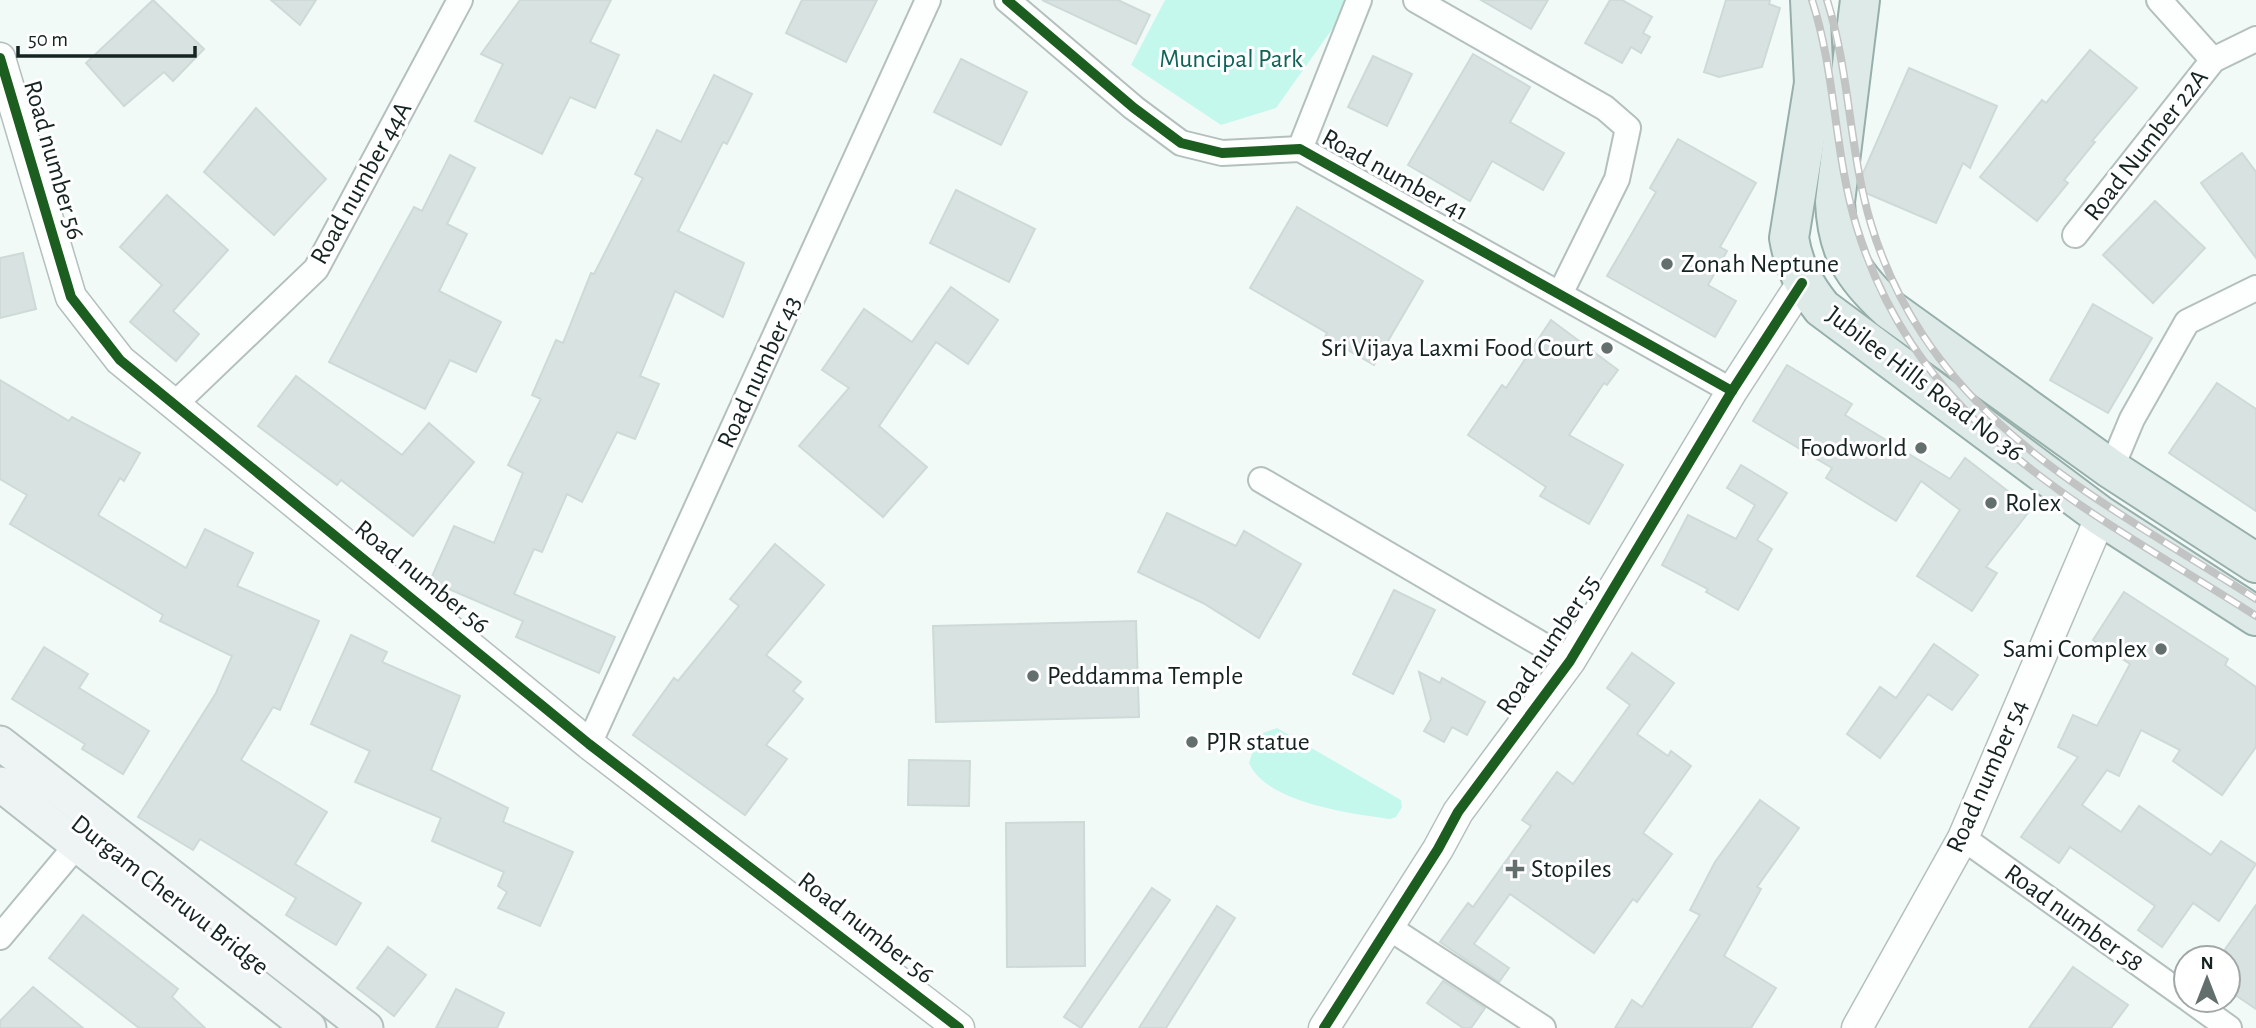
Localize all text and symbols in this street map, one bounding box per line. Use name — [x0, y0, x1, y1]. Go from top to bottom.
scale bar — [18, 14, 194, 58]
text: 50 m — [28, 29, 68, 50]
park label: Muncipal Park — [1159, 46, 1303, 72]
street label: Road Number 22A — [2079, 64, 2213, 226]
street label: Road number 56 — [19, 77, 89, 243]
street label: Road number 44A — [306, 97, 416, 269]
street label: Road number 41 — [1318, 124, 1472, 226]
place label: Zonah Neptune — [1681, 251, 1839, 277]
marker: Zonah Neptune — [1659, 256, 1675, 272]
street label: Road number 43 — [712, 292, 806, 452]
street label: Jubilee Hills Road No 36 — [1822, 302, 2028, 466]
place label: Sri Vijaya Laxmi Food Court — [1321, 335, 1593, 361]
marker: Sri Vijaya Laxmi Food Court — [1599, 340, 1615, 356]
place label: Foodworld — [1800, 435, 1907, 461]
marker: Foodworld — [1913, 440, 1929, 456]
place label: Rolex — [2005, 490, 2061, 516]
marker: Rolex — [1983, 495, 1999, 511]
street label: Road number 56 — [350, 515, 494, 639]
street label: Road number 55 — [1492, 570, 1604, 720]
place label: Sami Complex — [2003, 636, 2147, 662]
marker: Sami Complex — [2153, 641, 2169, 657]
place label: Peddamma Temple — [1047, 663, 1243, 689]
marker: Peddamma Temple — [1025, 668, 1041, 684]
street label: Road number 54 — [1942, 696, 2032, 856]
place label: PJR statue — [1206, 729, 1310, 755]
marker: PJR statue — [1184, 734, 1200, 750]
street label: Durgam Cheruvu Bridge — [66, 810, 274, 980]
place label: Stopiles — [1531, 856, 1612, 882]
marker: Stopiles — [1505, 859, 1525, 879]
street label: Road number 58 — [2000, 859, 2148, 977]
street label: Road number 56 — [793, 867, 939, 989]
north arrow — [2172, 944, 2242, 1014]
text: N — [2200, 954, 2214, 973]

